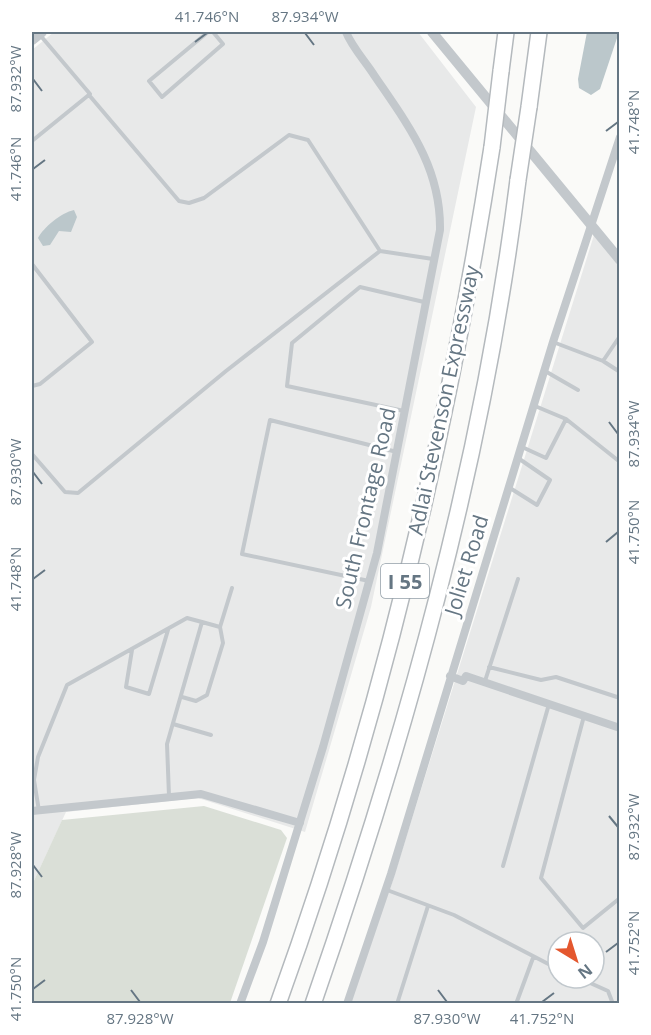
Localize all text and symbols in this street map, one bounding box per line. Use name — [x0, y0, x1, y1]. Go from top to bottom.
text: 41.746°N — [175, 6, 239, 26]
text: 87.934°W — [271, 6, 339, 26]
text: 87.932°W — [5, 45, 25, 113]
text: 41.748°N — [623, 90, 643, 154]
text: 41.746°N — [5, 137, 25, 201]
street label: Adlai Stevenson Expressway — [401, 262, 485, 537]
text: 87.934°W — [623, 400, 643, 468]
street label: South Frontage Road — [328, 405, 402, 611]
text: 87.930°W — [5, 438, 25, 506]
text: 41.750°N — [623, 500, 643, 564]
street label: Joliet Road — [437, 511, 495, 621]
text: 41.748°N — [5, 547, 25, 611]
road number: I 55 — [381, 564, 429, 598]
text: 87.932°W — [623, 793, 643, 861]
text: 87.928°W — [5, 831, 25, 899]
text: 41.752°N — [623, 911, 643, 975]
north arrow — [546, 930, 606, 990]
text: 41.750°N — [5, 957, 25, 1021]
text: N — [573, 959, 597, 984]
text: 87.928°W — [106, 1008, 174, 1028]
text: 87.930°W — [413, 1008, 481, 1028]
text: 41.752°N — [510, 1008, 574, 1028]

